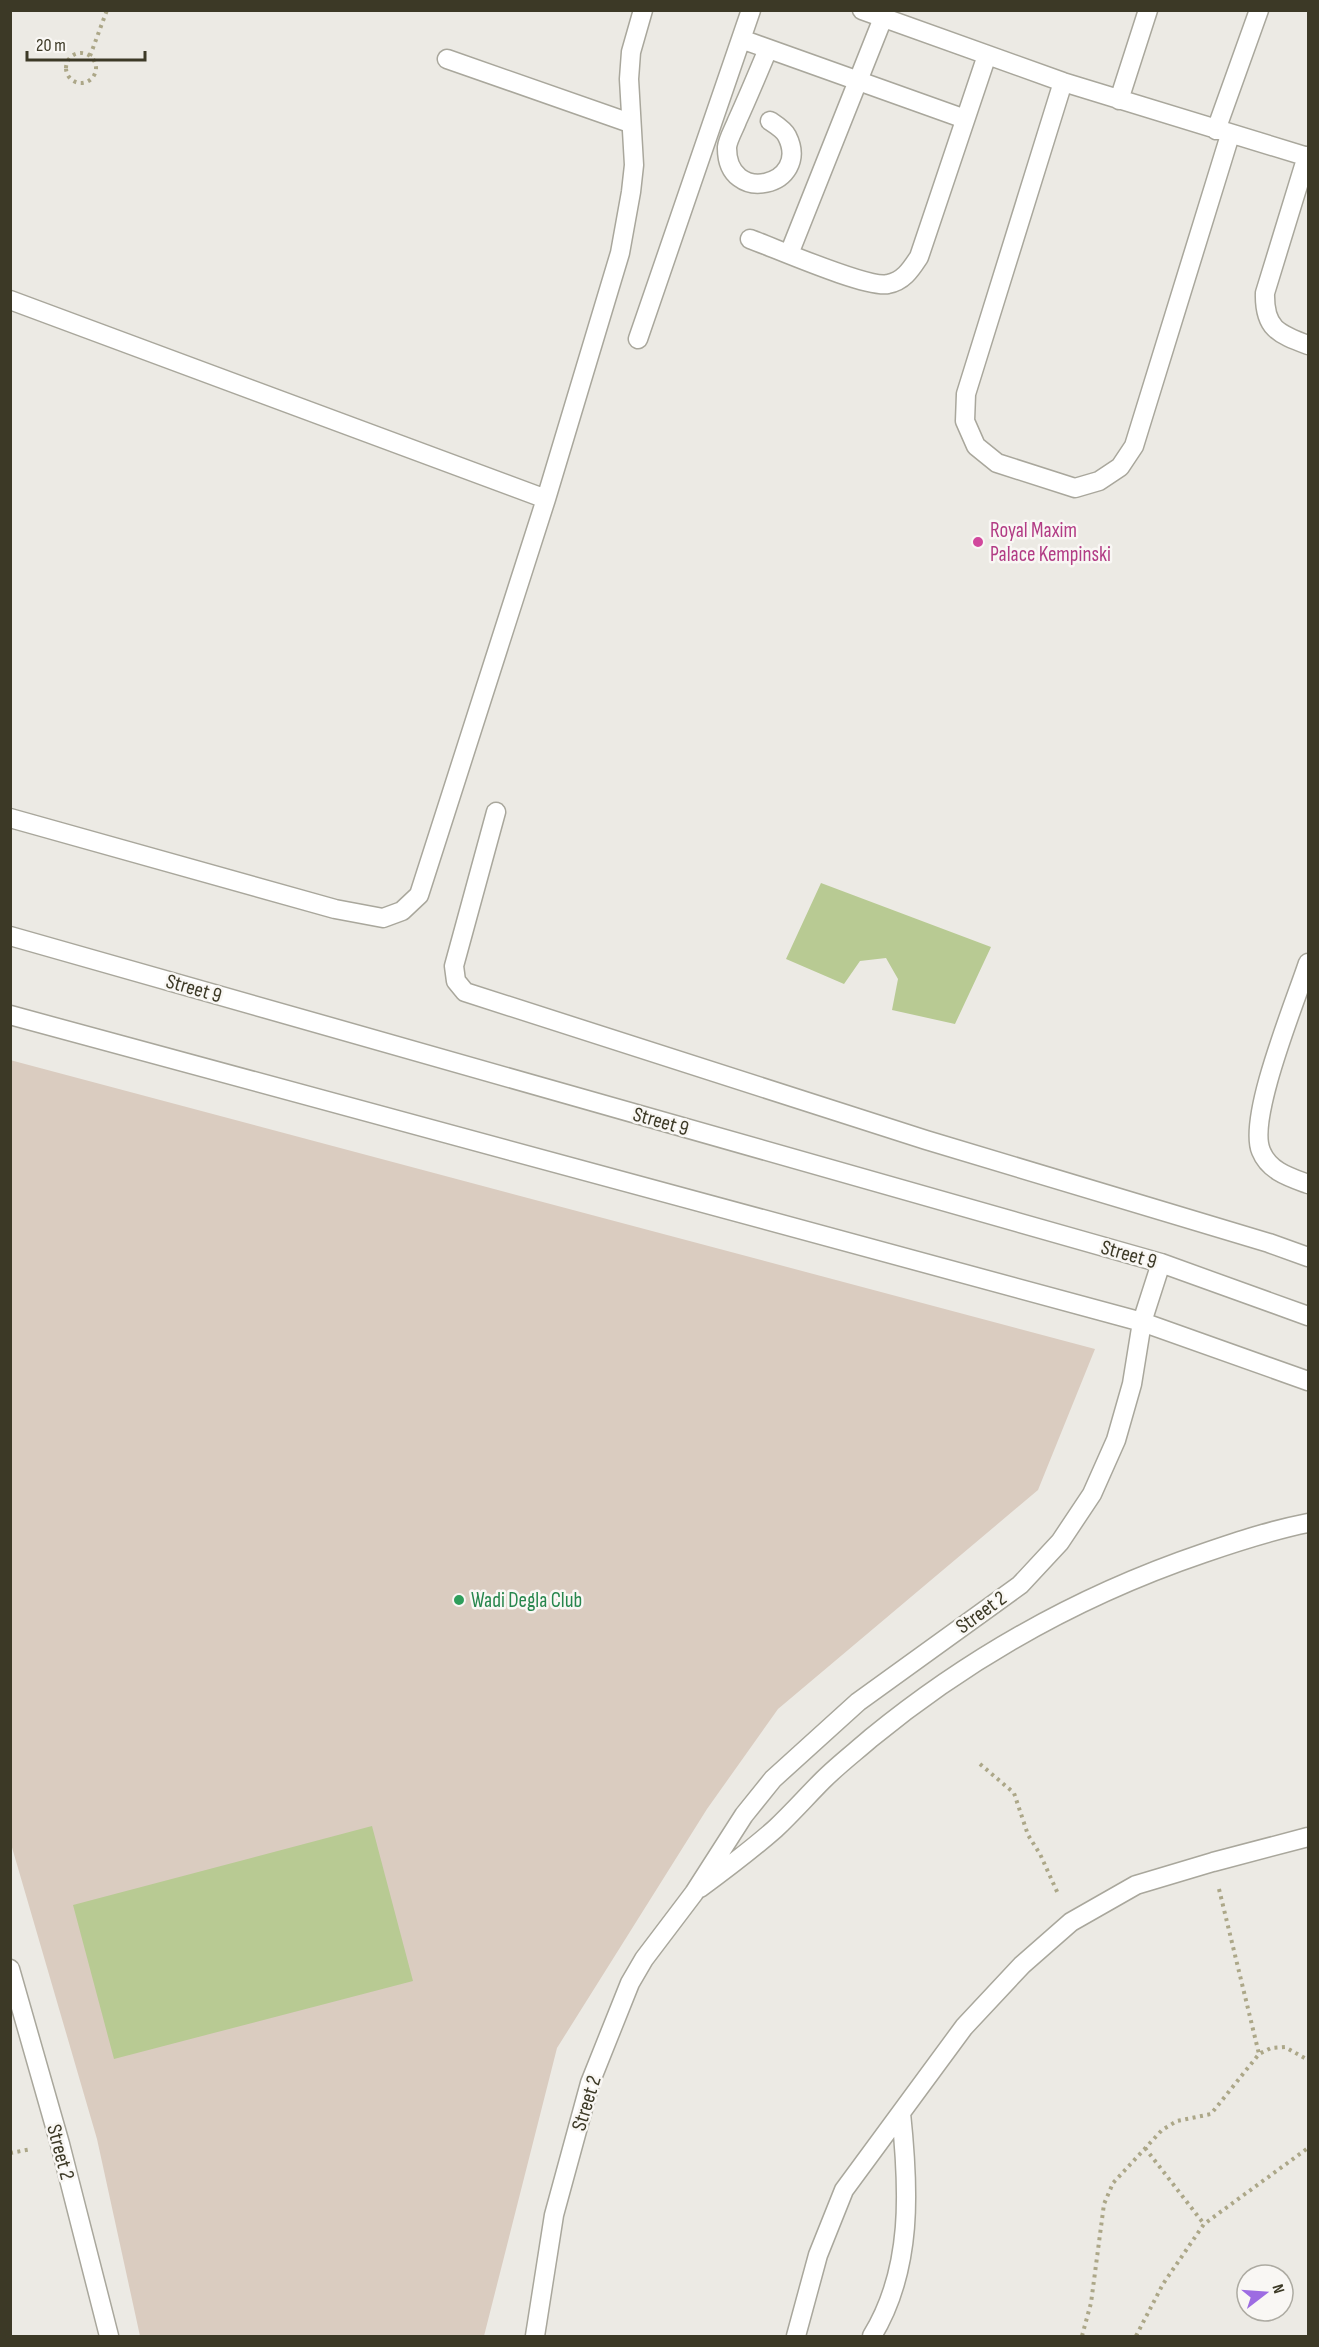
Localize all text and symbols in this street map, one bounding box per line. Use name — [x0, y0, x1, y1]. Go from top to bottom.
scale bar — [27, 24, 146, 62]
text: 20 m — [36, 35, 66, 56]
place label: Royal Maxim Palace Kempinski — [990, 518, 1111, 567]
marker: Royal Maxim Palace Kempinski — [971, 535, 985, 549]
street label: Street 9 — [163, 969, 225, 1008]
street label: Street 9 — [630, 1102, 692, 1141]
street label: Street 9 — [1098, 1235, 1160, 1274]
street label: Street 2 — [951, 1586, 1011, 1639]
place label: Wadi Degla Club — [471, 1588, 582, 1613]
marker: Wadi Degla Club — [452, 1593, 466, 1607]
street label: Street 2 — [566, 2073, 607, 2134]
street label: Street 2 — [41, 2122, 80, 2183]
north arrow — [1235, 2263, 1295, 2323]
text: N — [1268, 2282, 1288, 2296]

